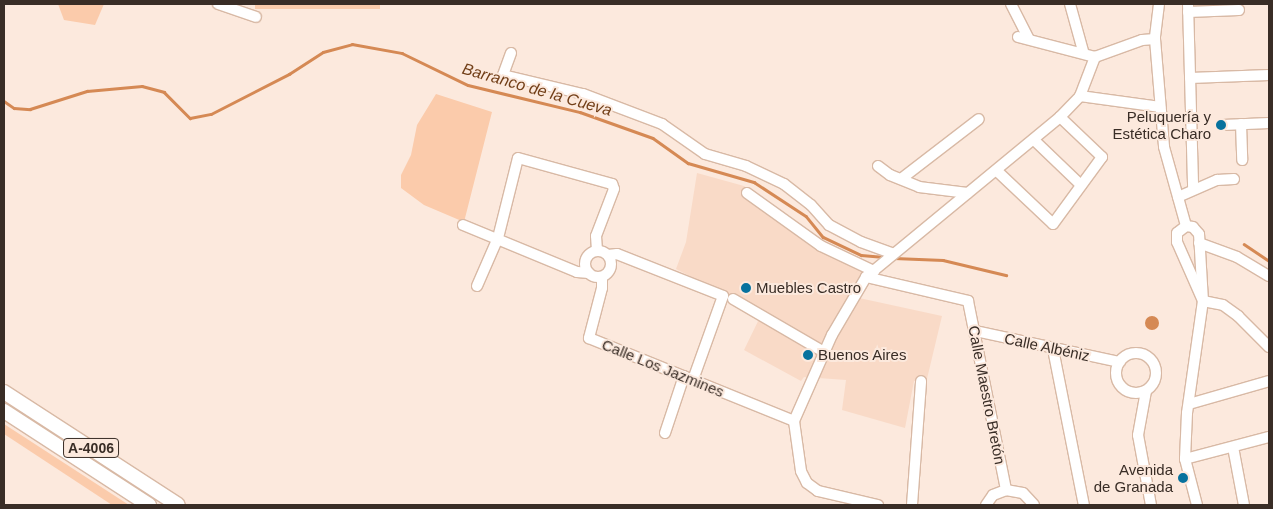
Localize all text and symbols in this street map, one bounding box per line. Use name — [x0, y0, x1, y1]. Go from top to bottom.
water label: Barranco de la Cueva — [460, 59, 614, 121]
place label: Peluquería y Estética Charo — [1113, 107, 1211, 142]
marker: Peluquería y Estética Charo — [1215, 119, 1227, 131]
place label: Muebles Castro — [756, 279, 861, 297]
marker: Muebles Castro — [740, 282, 752, 294]
street label: Calle Maestro Bretón — [965, 324, 1009, 466]
street label: Calle Albéniz — [1002, 329, 1092, 365]
street label: Calle Los Jazmines — [599, 335, 727, 401]
place label: Buenos Aires — [818, 346, 907, 364]
marker: Buenos Aires — [802, 349, 814, 361]
road number: A-4006 — [62, 436, 120, 459]
place label: Avenida de Granada — [1094, 460, 1173, 495]
marker: Avenida de Granada — [1177, 472, 1189, 484]

